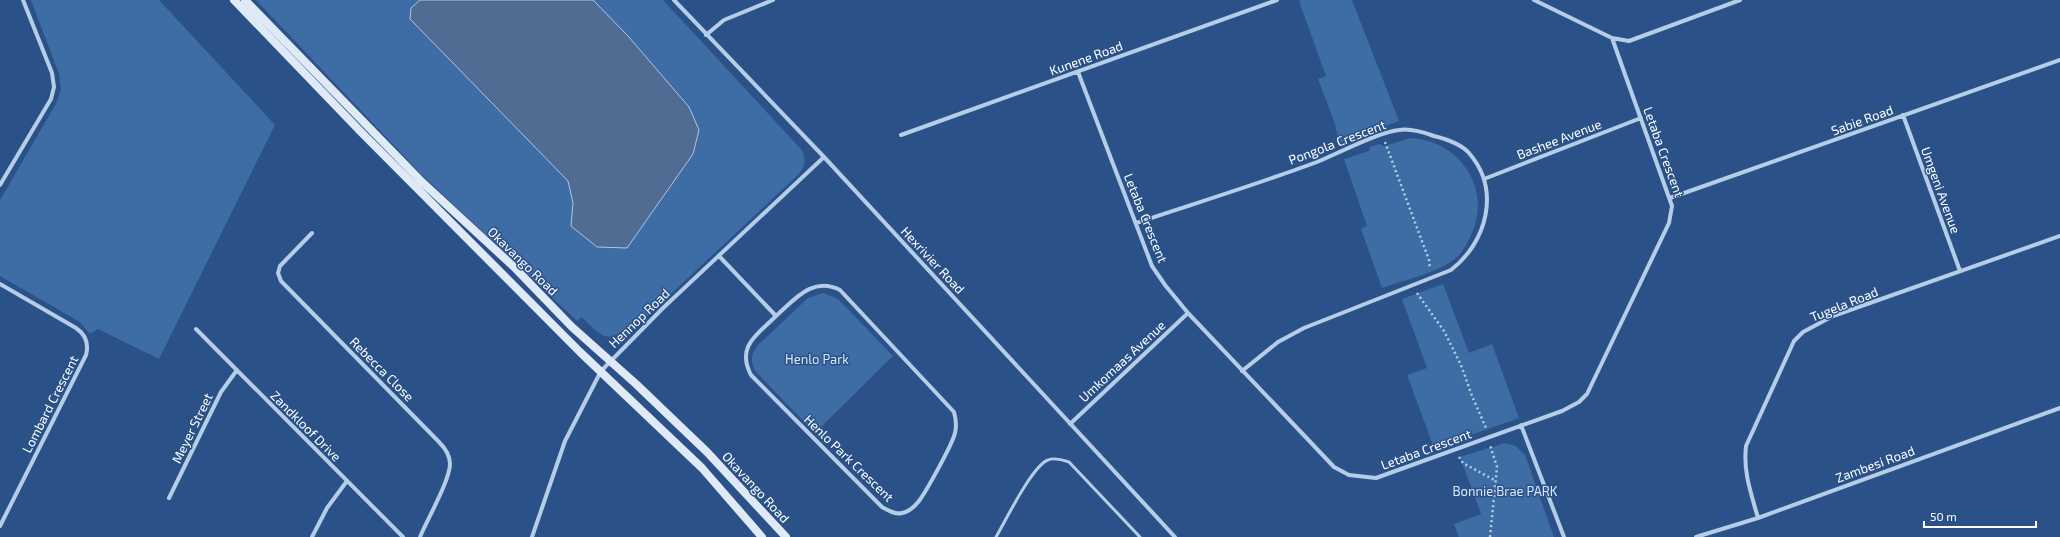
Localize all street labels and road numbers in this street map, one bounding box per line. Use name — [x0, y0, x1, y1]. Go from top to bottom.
street label: Kunene Road — [1047, 37, 1125, 79]
street label: Sabie Road — [1829, 101, 1895, 139]
street label: Letaba Crescent — [1640, 105, 1688, 199]
street label: Bashee Avenue — [1514, 115, 1604, 163]
street label: Pongola Crescent — [1286, 116, 1388, 168]
street label: Umgeni Avenue — [1918, 144, 1964, 236]
street label: Letaba Crescent — [1121, 171, 1171, 265]
street label: Hexrivier Road — [898, 223, 968, 297]
street label: Okavango Road — [485, 224, 561, 298]
street label: Tugela Road — [1808, 283, 1880, 325]
street label: Hennop Road — [605, 285, 673, 351]
street label: Umkomaas Avenue — [1075, 317, 1169, 405]
street label: Rebecca Close — [347, 334, 417, 404]
street label: Lombard Crescent — [19, 353, 81, 455]
street label: Zandkloof Drive — [267, 387, 345, 465]
street label: Meyer Street — [168, 390, 216, 466]
street label: Henlo Park Crescent — [801, 411, 897, 505]
street label: Letaba Crescent — [1379, 425, 1473, 473]
street label: Zambesi Road — [1833, 442, 1917, 486]
street label: Okavango Road — [719, 448, 793, 526]

